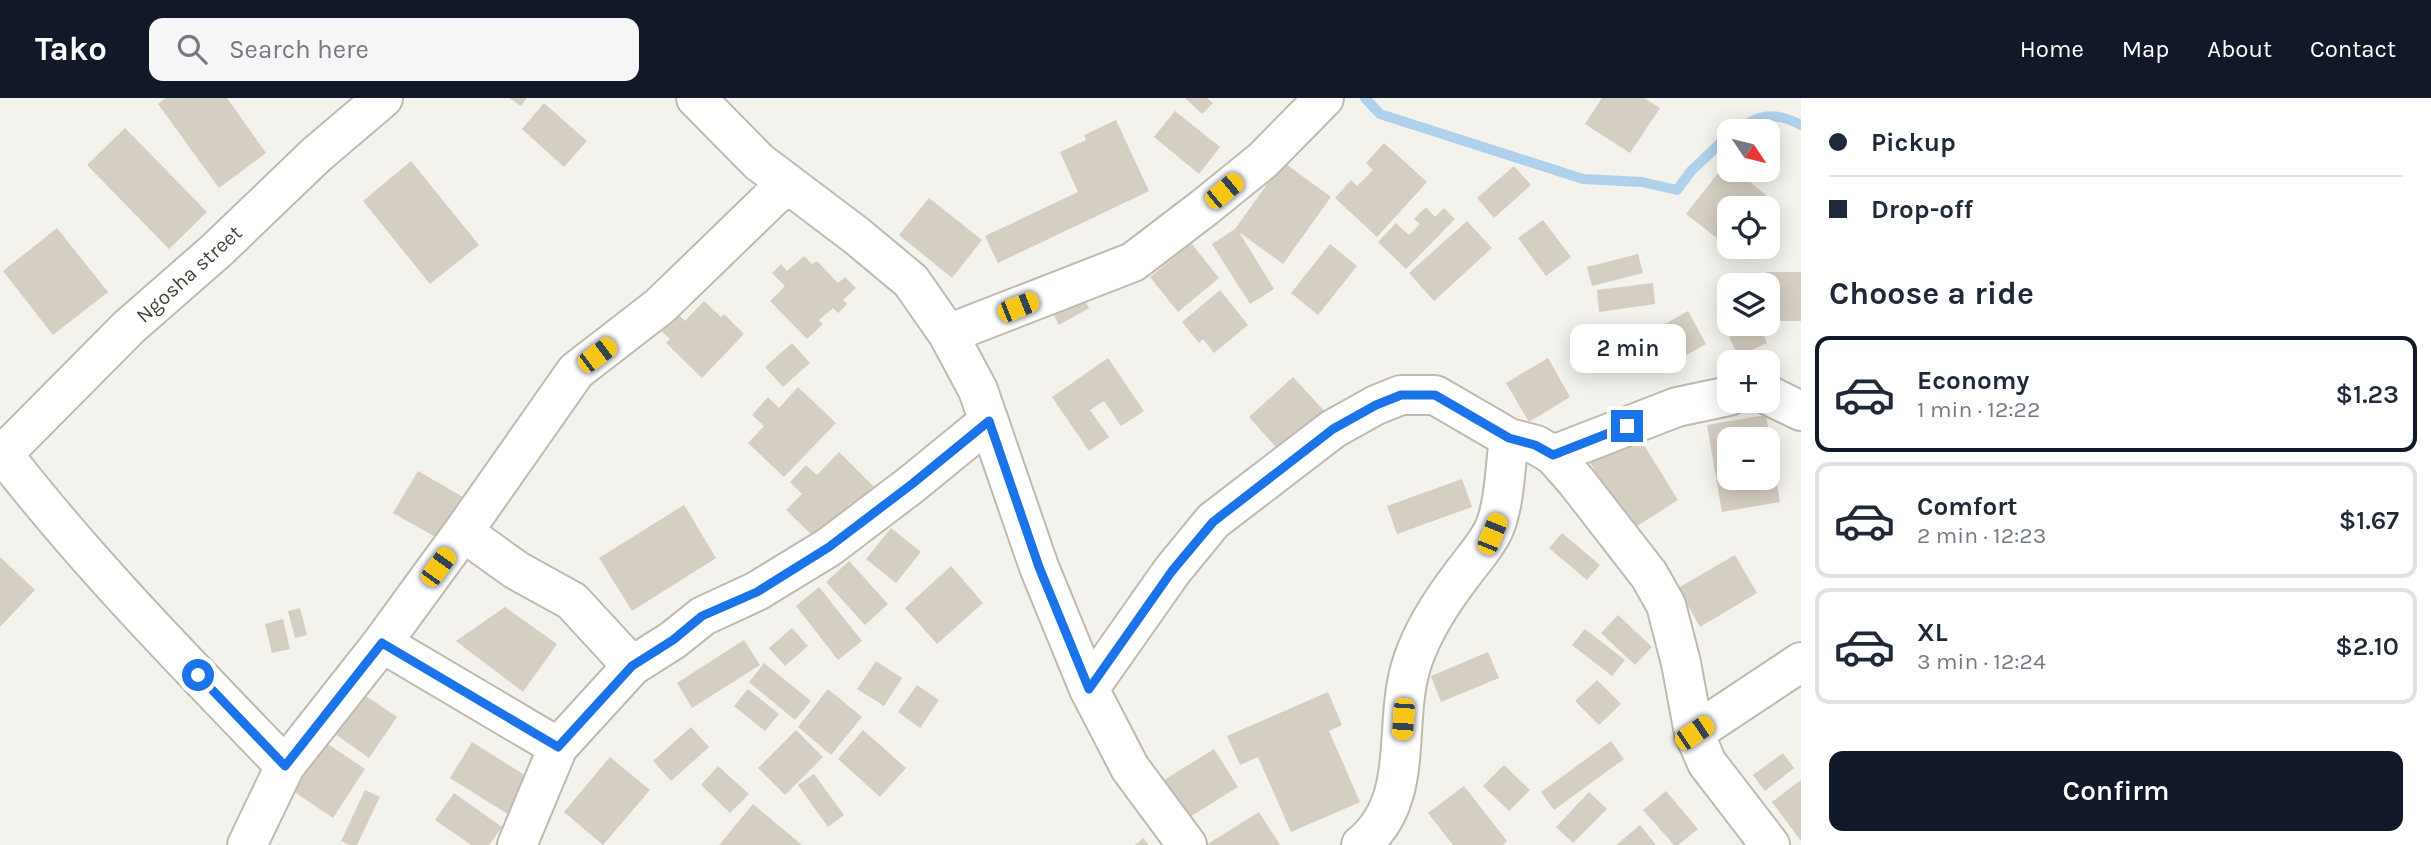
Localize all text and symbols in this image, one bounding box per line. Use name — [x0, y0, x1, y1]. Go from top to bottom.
search box — [149, 18, 639, 81]
text: Tako — [35, 30, 107, 68]
icon: search — [173, 30, 211, 68]
text: Search here — [229, 34, 369, 65]
text: Home — [2020, 35, 2084, 63]
text: Map — [2122, 35, 2169, 63]
text: About — [2207, 35, 2272, 63]
text: Contact — [2310, 35, 2396, 63]
north arrow — [1717, 119, 1780, 182]
map controls — [1717, 119, 1780, 490]
text: Pickup — [1871, 127, 1956, 158]
car — [1202, 169, 1247, 213]
text: Drop-off — [1871, 194, 1973, 225]
button: locate — [1717, 196, 1780, 259]
street label: Ngosha street — [131, 220, 247, 328]
button: layers — [1717, 273, 1780, 336]
text: Choose a ride — [1829, 275, 2034, 312]
car — [995, 289, 1042, 325]
callout: 2 min — [1569, 324, 1685, 374]
car — [574, 334, 621, 376]
text: 2 min — [1597, 335, 1659, 362]
button: + — [1717, 350, 1780, 413]
icon: car — [1833, 363, 1896, 426]
text: Economy — [1917, 365, 2029, 396]
text: $1.23 — [2336, 379, 2399, 410]
text: 1 min · 12:22 — [1917, 396, 2040, 423]
route end — [1611, 410, 1643, 442]
button: − — [1717, 427, 1780, 490]
icon: car — [1833, 489, 1896, 552]
text: Comfort — [1917, 491, 2018, 522]
text: $1.67 — [2339, 505, 2399, 536]
car — [1475, 511, 1510, 557]
text: 2 min · 12:23 — [1917, 522, 2046, 549]
car — [418, 544, 459, 590]
icon: car — [1833, 615, 1896, 678]
text: XL — [1917, 617, 1948, 648]
text: $2.10 — [2335, 631, 2399, 662]
text: 3 min · 12:24 — [1917, 648, 2046, 675]
route start — [182, 659, 214, 691]
car — [1392, 697, 1415, 741]
car — [1671, 713, 1718, 753]
button: Confirm — [1829, 751, 2403, 831]

